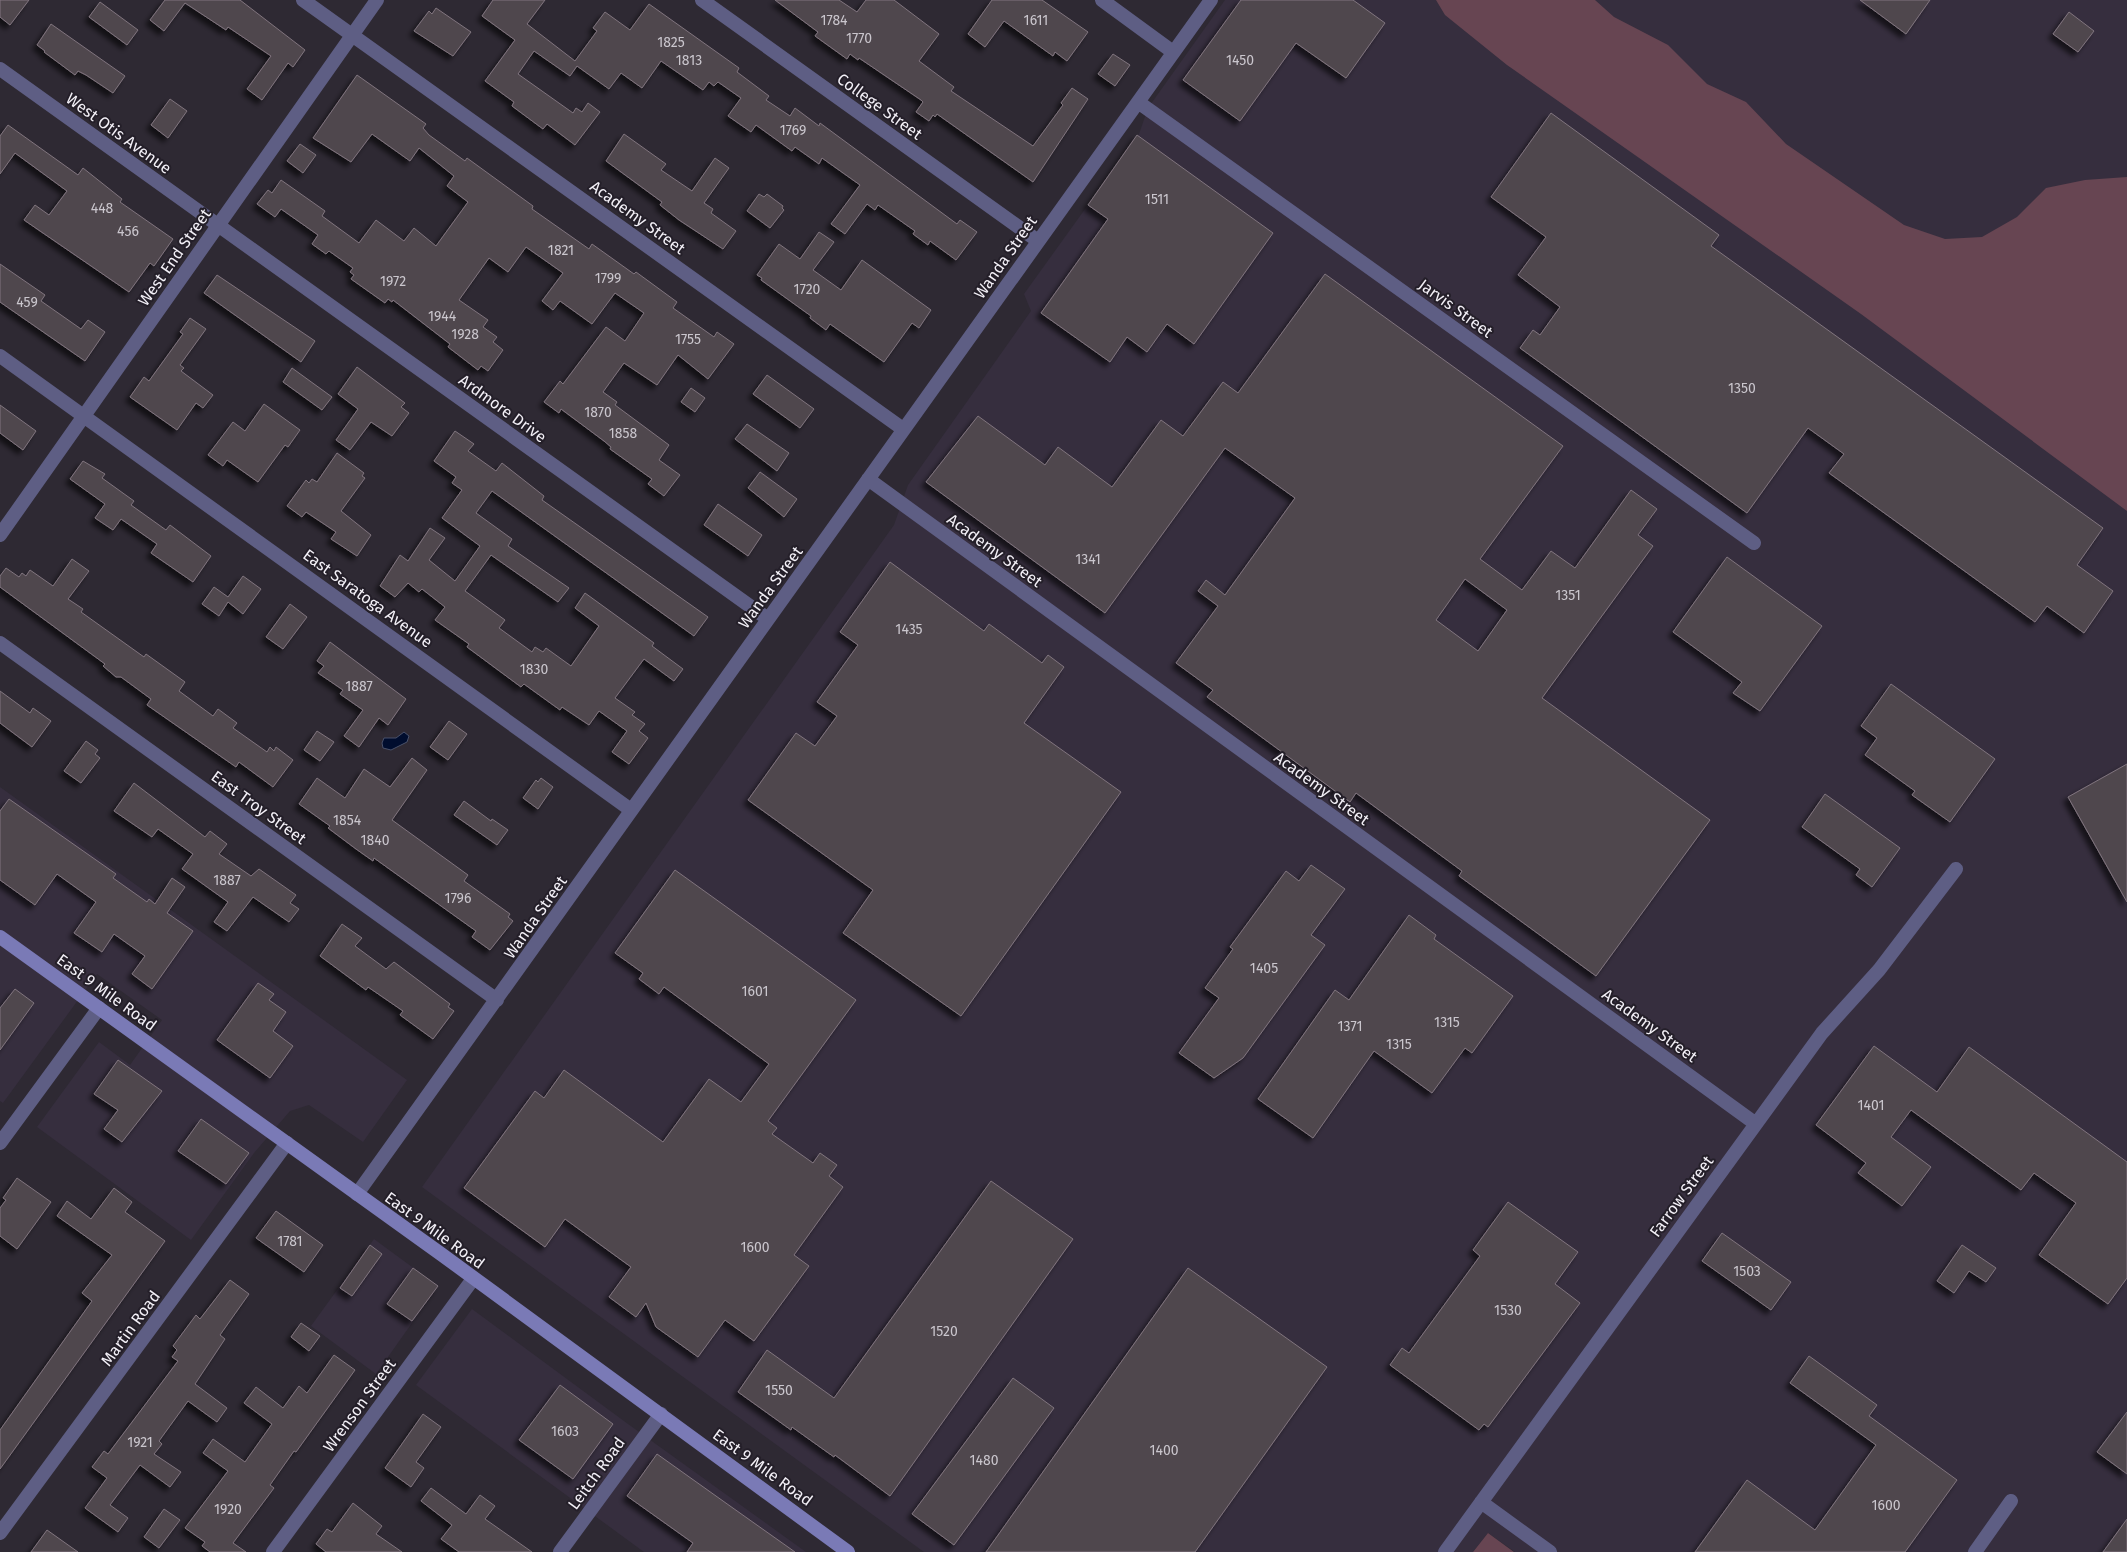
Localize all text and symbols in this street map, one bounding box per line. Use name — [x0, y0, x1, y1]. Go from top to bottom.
house number: 1784 — [820, 12, 848, 29]
house number: 1611 — [1024, 12, 1048, 29]
house number: 1770 — [846, 30, 872, 47]
house number: 1825 — [657, 34, 685, 51]
house number: 1813 — [676, 52, 702, 69]
house number: 1450 — [1226, 52, 1254, 69]
street label: College Street — [833, 69, 926, 144]
street label: West Otis Avenue — [62, 89, 175, 178]
house number: 1769 — [780, 122, 806, 139]
street label: Academy Street — [587, 177, 689, 258]
house number: 1511 — [1145, 191, 1169, 208]
house number: 448 — [91, 200, 114, 217]
street label: West End Street — [134, 205, 215, 310]
street label: Wanda Street — [970, 212, 1041, 302]
house number: 456 — [117, 223, 139, 240]
house number: 1821 — [548, 242, 574, 259]
house number: 1799 — [595, 270, 621, 287]
house number: 1972 — [380, 273, 406, 290]
street label: Jarvis Street — [1415, 275, 1497, 342]
house number: 1720 — [794, 281, 821, 298]
house number: 459 — [16, 294, 38, 311]
house number: 1944 — [428, 308, 457, 325]
house number: 1928 — [451, 326, 479, 343]
house number: 1755 — [675, 331, 701, 348]
street label: Ardmore Drive — [455, 370, 550, 447]
house number: 1350 — [1728, 380, 1756, 397]
house number: 1870 — [584, 404, 612, 421]
house number: 1858 — [609, 425, 638, 442]
street label: Academy Street — [944, 510, 1046, 591]
street label: Wanda Street — [734, 542, 807, 632]
street label: East Saratoga Avenue — [299, 545, 436, 652]
house number: 1341 — [1075, 551, 1101, 568]
house number: 1351 — [1555, 587, 1581, 604]
house number: 1435 — [895, 621, 923, 638]
house number: 1830 — [520, 661, 548, 678]
house number: 1887 — [345, 678, 373, 695]
street label: Academy Street — [1271, 748, 1373, 829]
street label: East Troy Street — [208, 767, 310, 848]
house number: 1854 — [333, 812, 362, 829]
house number: 1840 — [360, 832, 390, 849]
house number: 1887 — [213, 872, 241, 889]
street label: Wanda Street — [500, 872, 571, 962]
house number: 1796 — [445, 890, 471, 907]
street label: East 9 Mile Road — [53, 950, 160, 1035]
house number: 1405 — [1250, 960, 1278, 977]
house number: 1601 — [741, 983, 769, 1000]
street label: Academy Street — [1599, 985, 1701, 1066]
house number: 1315 — [1434, 1014, 1460, 1031]
house number: 1371 — [1337, 1018, 1363, 1035]
house number: 1315 — [1386, 1036, 1412, 1053]
house number: 1401 — [1857, 1097, 1885, 1114]
street label: Farrow Street — [1646, 1152, 1717, 1241]
street label: East 9 Mile Road — [381, 1188, 488, 1273]
house number: 1781 — [277, 1233, 303, 1250]
house number: 1600 — [740, 1239, 770, 1256]
house number: 1503 — [1733, 1263, 1761, 1280]
street label: Martin Road — [97, 1287, 164, 1370]
house number: 1530 — [1494, 1302, 1522, 1319]
house number: 1520 — [930, 1323, 958, 1340]
street label: Wrenson Street — [319, 1355, 400, 1456]
house number: 1550 — [765, 1382, 793, 1399]
house number: 1603 — [551, 1423, 579, 1440]
street label: East 9 Mile Road — [709, 1425, 816, 1510]
house number: 1921 — [127, 1434, 153, 1451]
street label: Leitch Road — [564, 1434, 629, 1513]
house number: 1400 — [1149, 1442, 1179, 1459]
house number: 1480 — [969, 1452, 999, 1469]
house number: 1600 — [1871, 1497, 1901, 1514]
house number: 1920 — [214, 1501, 242, 1518]

